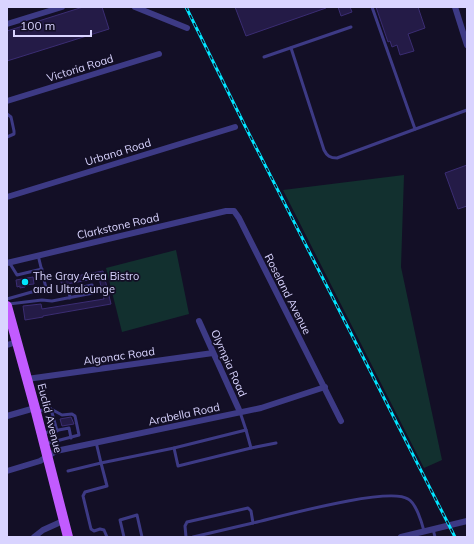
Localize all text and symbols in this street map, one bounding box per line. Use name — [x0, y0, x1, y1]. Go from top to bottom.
scale bar — [14, 12, 91, 38]
text: 100 m — [20, 18, 55, 33]
street label: Victoria Road — [45, 51, 115, 85]
street label: Urbana Road — [83, 135, 153, 169]
street label: Clarkstone Road — [75, 210, 161, 242]
street label: Roseland Avenue — [262, 251, 314, 337]
place label: The Gray Area Bistro and Ultralounge — [33, 269, 139, 296]
marker: The Gray Area Bistro and Ultralounge — [20, 277, 30, 287]
street label: Olympia Road — [208, 327, 250, 399]
street label: Algonac Road — [82, 344, 156, 368]
street label: Euclid Avenue — [35, 382, 65, 454]
street label: Arabella Road — [147, 400, 221, 428]

